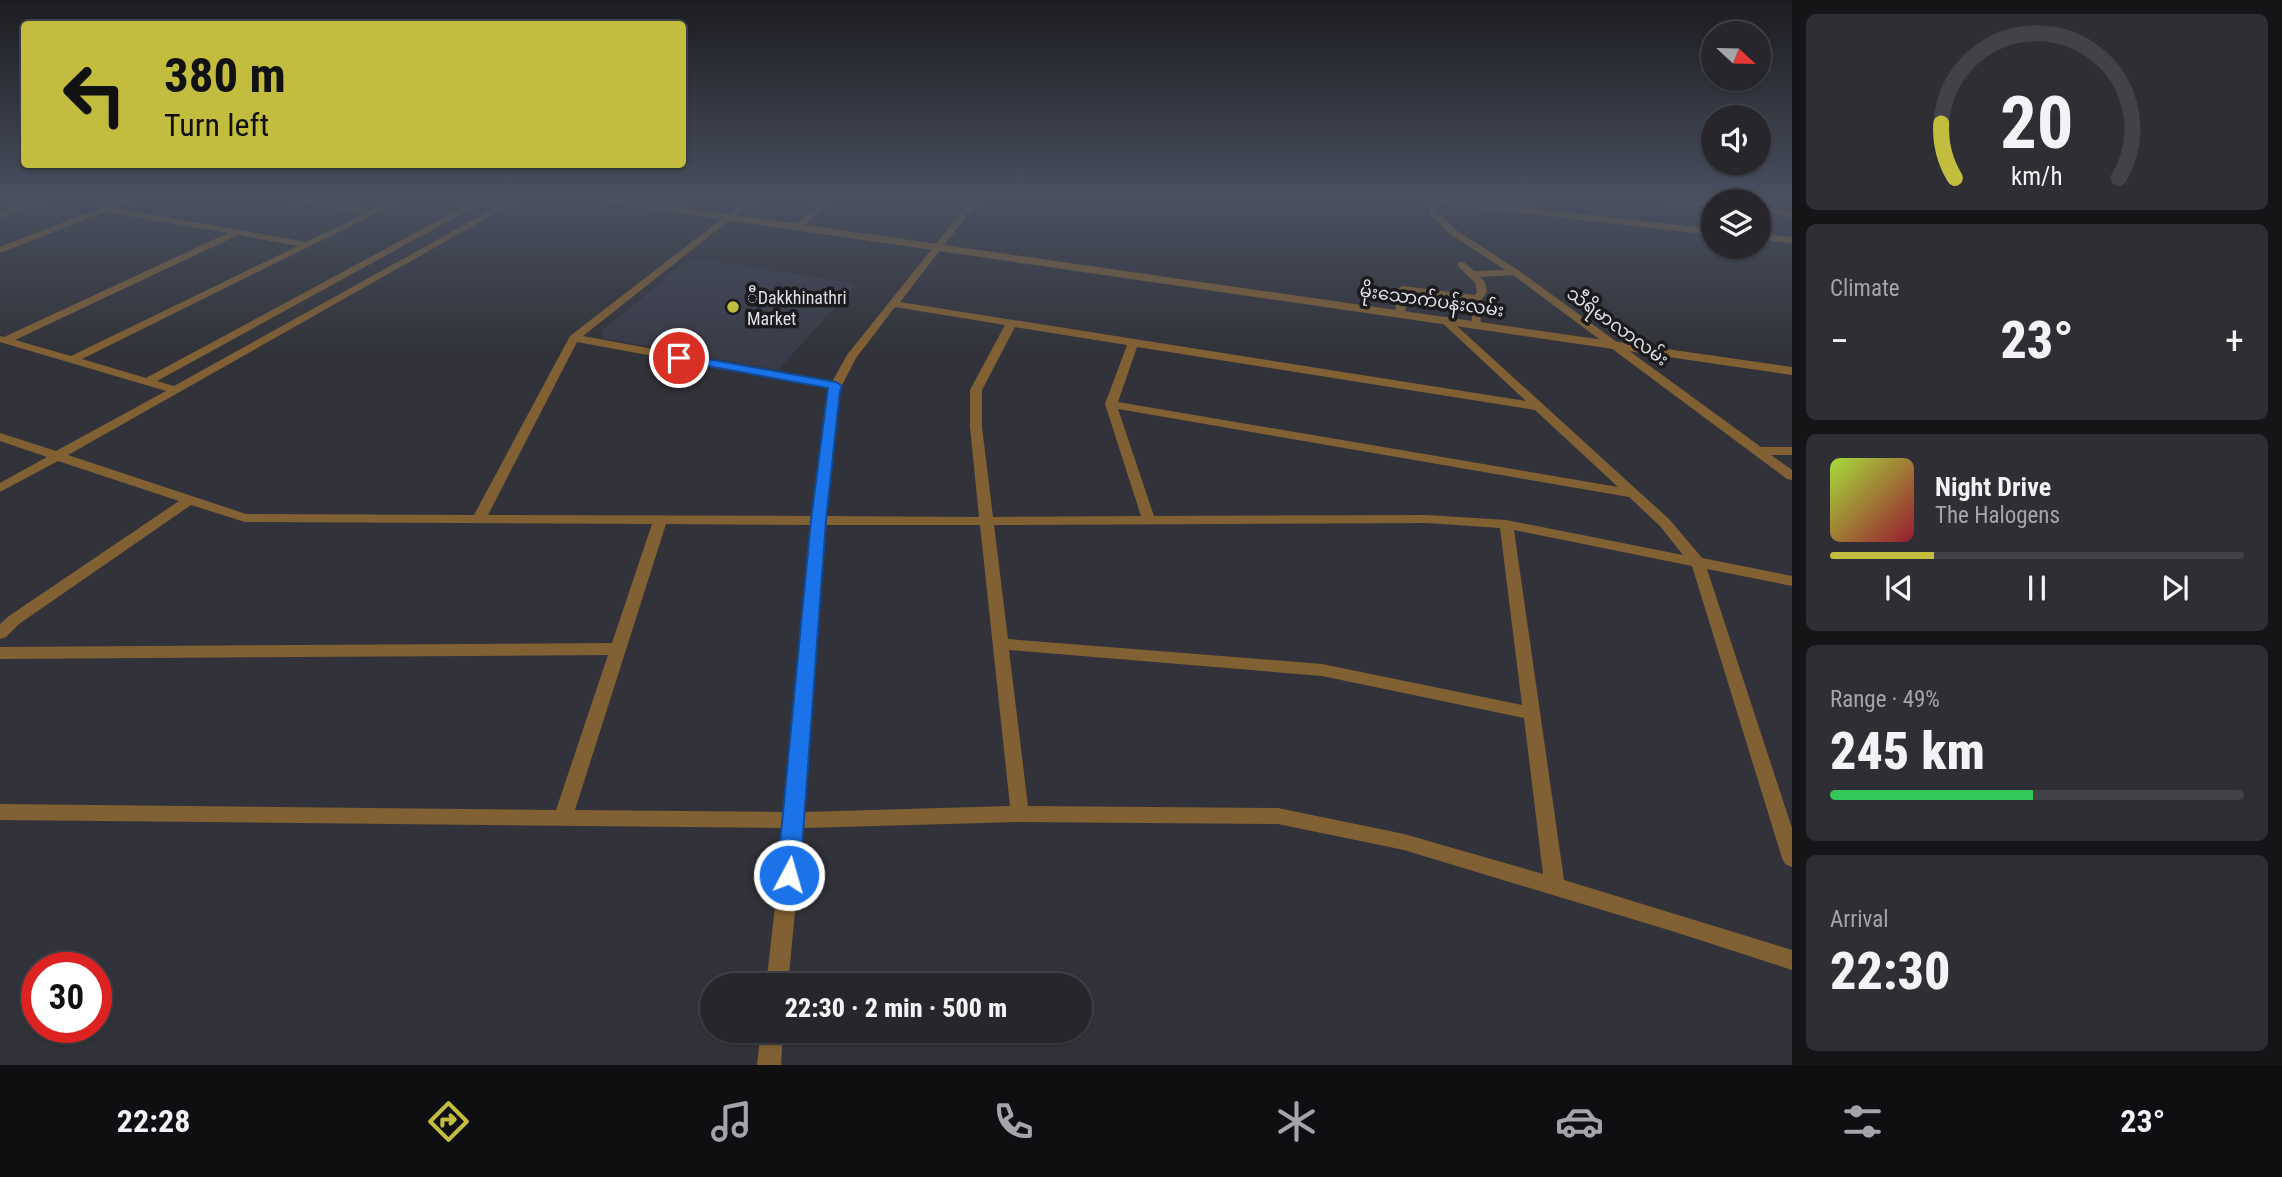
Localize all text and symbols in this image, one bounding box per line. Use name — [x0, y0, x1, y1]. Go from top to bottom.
north arrow — [1701, 21, 1771, 91]
map controls — [1701, 21, 1771, 259]
text: 380 m — [164, 47, 286, 104]
icon: left — [49, 49, 140, 140]
text: 20 — [2000, 80, 2074, 166]
button: sound — [1701, 105, 1771, 175]
text: Turn left — [164, 106, 269, 144]
text: km/h — [2011, 162, 2063, 191]
button: layers — [1701, 189, 1771, 259]
text: Climate — [1830, 275, 1900, 302]
street label: မိုးသောက်ပန်းလမ်း — [1358, 277, 1506, 325]
street label: သီရိမာလာလမ်း — [1560, 280, 1675, 374]
place label: ီDakkhinathri Market — [747, 284, 847, 329]
marker: ီDakkhinathri Market — [725, 299, 741, 315]
text: 23° — [2000, 310, 2074, 371]
text: − — [1830, 319, 1849, 363]
text: + — [2225, 319, 2244, 363]
pin — [649, 328, 709, 388]
icon: arrive — [660, 339, 698, 377]
text: Night Drive — [1935, 472, 2051, 502]
text: The Halogens — [1935, 502, 2060, 529]
icon: previous — [1880, 569, 1918, 607]
icon: pause — [2018, 569, 2056, 607]
icon: next — [2156, 569, 2194, 607]
text: Range · 49% — [1830, 686, 1940, 713]
text: 245 km — [1830, 721, 1985, 782]
position arrow — [752, 838, 826, 912]
text: Arrival — [1830, 906, 1889, 933]
text: 22:30 — [1830, 941, 1950, 1002]
speed limit sign: 30 — [21, 952, 112, 1043]
text: 22:30 · 2 min · 500 m — [785, 993, 1007, 1023]
icon: directions — [424, 1097, 473, 1146]
icon: music — [707, 1097, 756, 1146]
icon: phone — [989, 1097, 1038, 1146]
icon: climate — [1272, 1097, 1321, 1146]
icon: car — [1555, 1097, 1604, 1146]
icon: filters — [1838, 1097, 1887, 1146]
text: 22:28 — [117, 1102, 190, 1140]
text: 23° — [2120, 1102, 2165, 1140]

